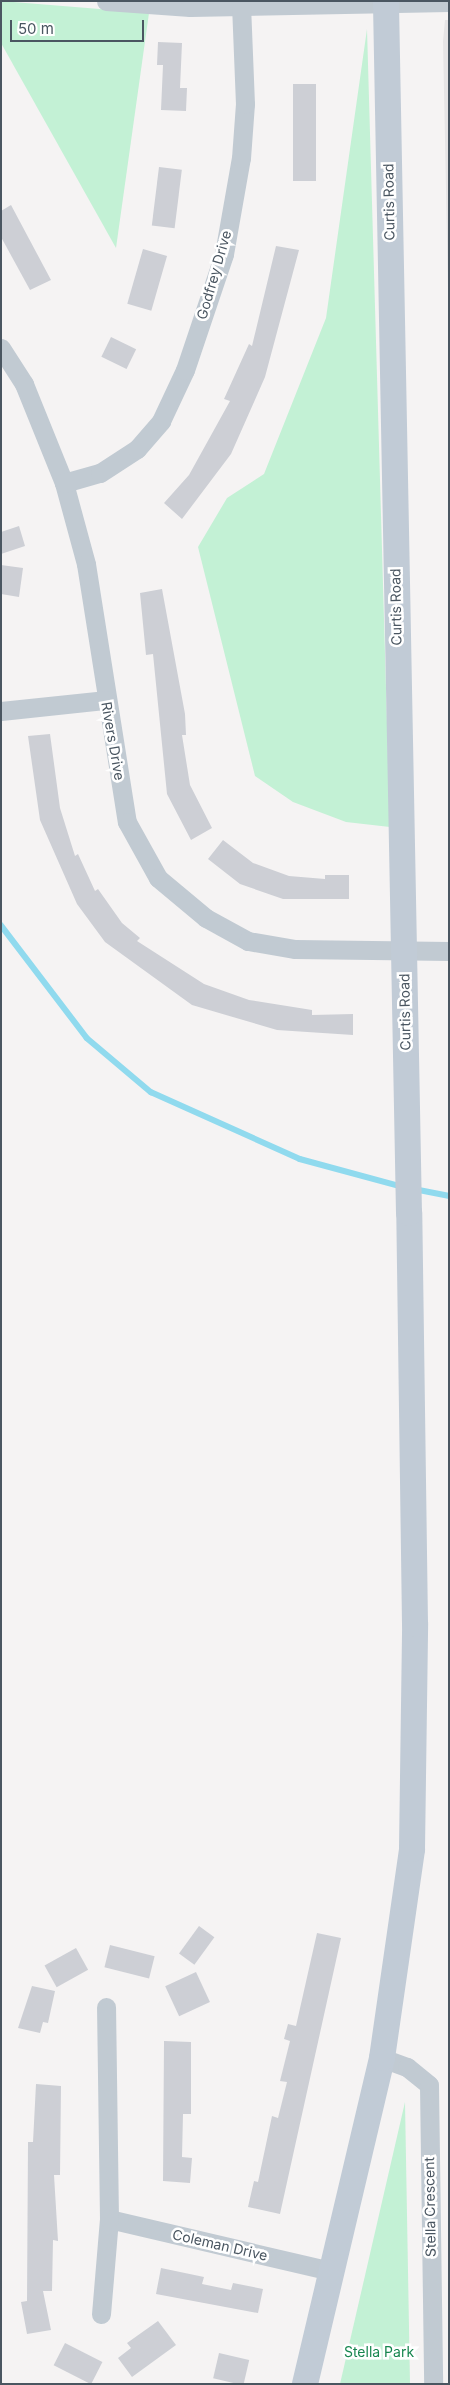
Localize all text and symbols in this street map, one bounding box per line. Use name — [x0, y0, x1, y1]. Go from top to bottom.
scale bar — [12, 10, 146, 42]
text: 50 m — [18, 19, 54, 38]
street label: Curtis Road — [380, 163, 398, 241]
street label: Godfrey Drive — [193, 228, 235, 322]
street label: Curtis Road — [387, 568, 405, 646]
street label: Rivers Drive — [98, 700, 128, 782]
street label: Curtis Road — [396, 973, 414, 1051]
street label: Stella Crescent — [421, 2157, 439, 2257]
street label: Coleman Drive — [171, 2226, 269, 2264]
park label: Stella Park — [344, 2344, 414, 2360]

